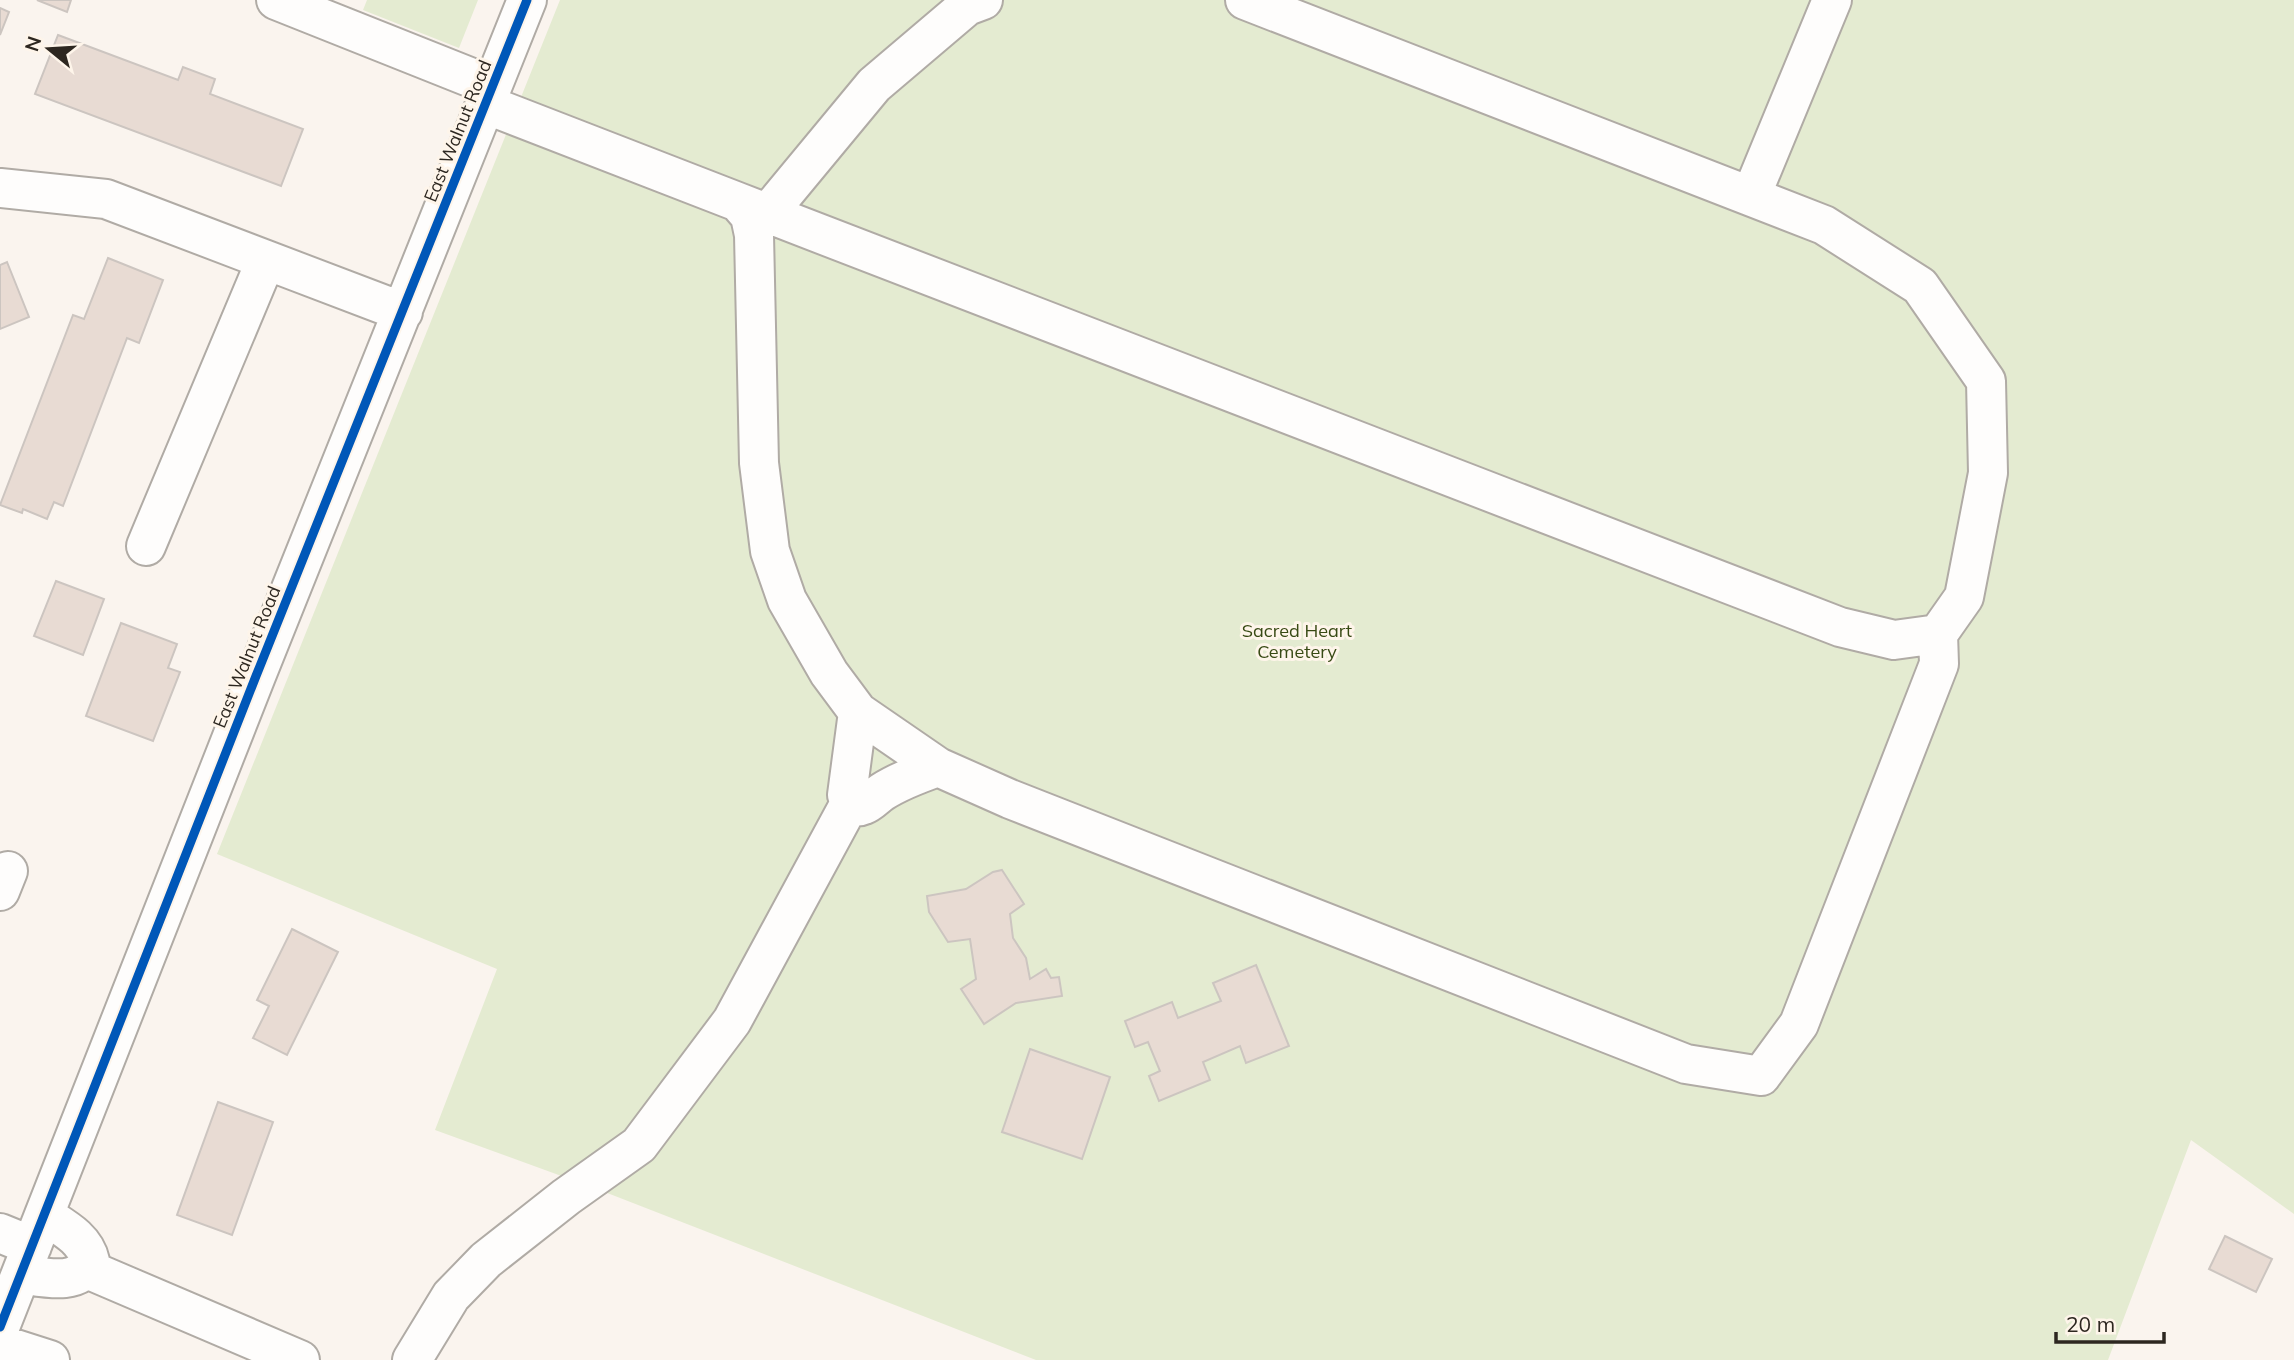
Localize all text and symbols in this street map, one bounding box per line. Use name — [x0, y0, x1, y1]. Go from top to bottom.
north arrow — [14, 14, 84, 84]
text: N — [19, 33, 46, 54]
street label: East Walnut Road — [419, 56, 497, 205]
street label: East Walnut Road — [208, 582, 286, 731]
park label: Sacred Heart Cemetery — [1242, 619, 1352, 663]
scale bar — [2056, 1300, 2164, 1344]
text: 20 m — [2066, 1311, 2115, 1337]

